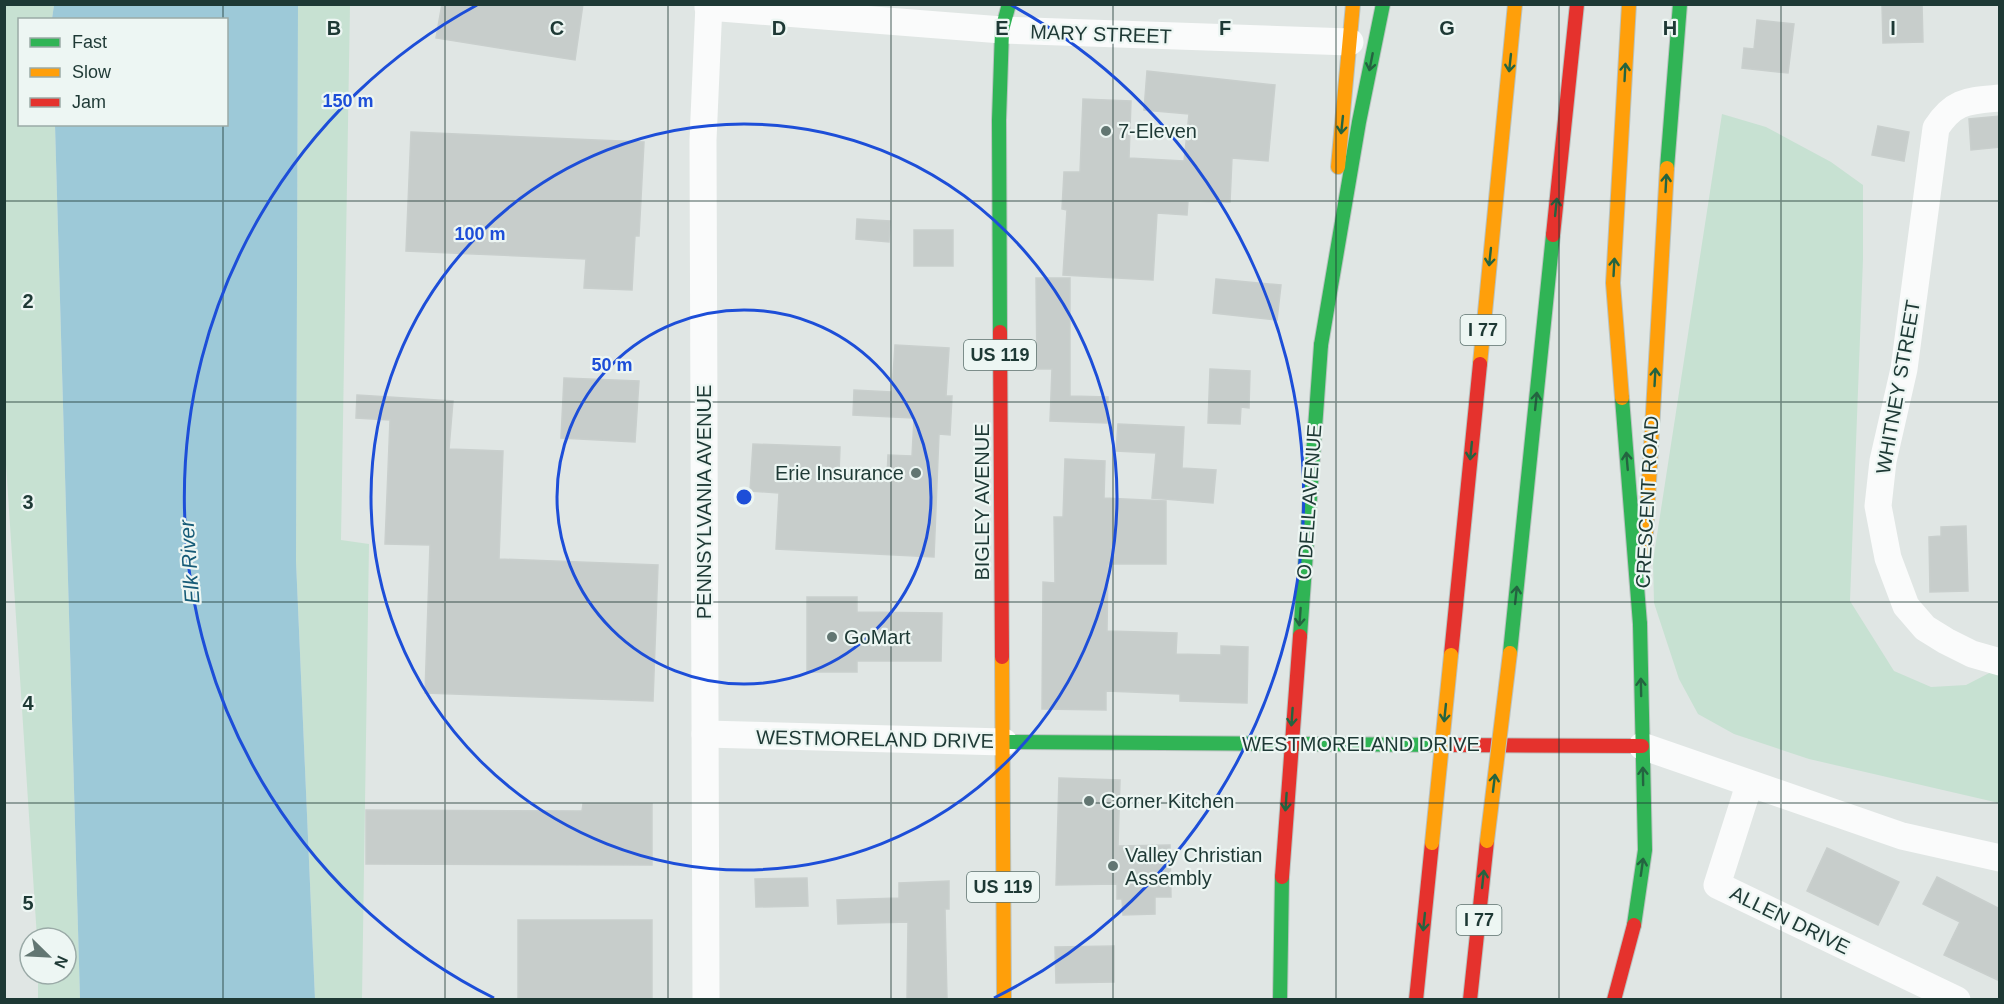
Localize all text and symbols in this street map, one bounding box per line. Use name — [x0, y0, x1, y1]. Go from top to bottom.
text: B — [327, 17, 341, 39]
text: C — [550, 17, 564, 39]
text: D — [772, 17, 786, 39]
text: E — [995, 17, 1009, 39]
text: F — [1219, 17, 1231, 39]
text: G — [1439, 17, 1455, 39]
text: H — [1663, 17, 1677, 39]
text: I — [1890, 17, 1896, 39]
legend — [18, 18, 228, 126]
street label: MARY STREET — [1030, 21, 1172, 47]
text: Fast — [72, 32, 107, 52]
one-way arrow — [1365, 52, 1377, 71]
one-way arrow — [1504, 52, 1515, 72]
text: Slow — [72, 62, 112, 82]
one-way arrow — [1620, 63, 1631, 83]
text: 150 m — [322, 91, 374, 111]
text: Jam — [72, 92, 106, 112]
one-way arrow — [1336, 115, 1347, 135]
place label: 7-Eleven — [1118, 120, 1197, 142]
marker: 7-Eleven — [1099, 124, 1113, 138]
one-way arrow — [1661, 173, 1672, 193]
one-way arrow — [1551, 197, 1562, 217]
text: 100 m — [454, 224, 506, 244]
one-way arrow — [1484, 246, 1495, 266]
one-way arrow — [1608, 257, 1619, 277]
text: 2 — [22, 290, 34, 312]
street label: WHITNEY STREET — [1872, 298, 1924, 476]
road number: I 77 — [1460, 315, 1506, 345]
road number: US 119 — [964, 340, 1036, 370]
text: 50 m — [591, 355, 633, 375]
one-way arrow — [1649, 368, 1660, 388]
street label: PENNSYLVANIA AVENUE — [693, 385, 715, 619]
one-way arrow — [1531, 391, 1542, 411]
street label: CRESCENT ROAD — [1631, 415, 1663, 589]
street label: BIGLEY AVENUE — [971, 423, 993, 581]
street label: O DELL AVENUE — [1293, 424, 1325, 580]
one-way arrow — [1465, 440, 1476, 460]
one-way arrow — [1621, 452, 1632, 472]
place label: Erie Insurance — [775, 462, 904, 484]
marker: Erie Insurance — [909, 466, 923, 480]
centre of rings — [734, 487, 754, 507]
text: 3 — [22, 491, 34, 513]
water label: Elk River — [175, 518, 203, 605]
one-way arrow — [1511, 585, 1522, 605]
one-way arrow — [1294, 606, 1305, 626]
place label: GoMart — [844, 626, 911, 648]
marker: GoMart — [825, 630, 839, 644]
one-way arrow — [1636, 678, 1647, 698]
text: 4 — [22, 692, 34, 714]
one-way arrow — [1439, 703, 1450, 723]
one-way arrow — [1286, 707, 1297, 727]
street label: WESTMORELAND DRIVE — [756, 726, 994, 752]
street label: WESTMORELAND DRIVE — [1242, 733, 1480, 755]
one-way arrow — [1637, 767, 1649, 787]
one-way arrow — [1489, 774, 1500, 794]
place label: Corner Kitchen — [1101, 790, 1234, 812]
one-way arrow — [1281, 792, 1292, 812]
marker: Corner Kitchen — [1082, 794, 1096, 808]
place label: Valley Christian Assembly — [1125, 844, 1262, 889]
one-way arrow — [1637, 857, 1648, 877]
marker: Valley Christian Assembly — [1106, 859, 1120, 873]
one-way arrow — [1478, 869, 1489, 889]
road number: US 119 — [967, 872, 1039, 902]
street label: ALLEN DRIVE — [1727, 882, 1853, 958]
text: 5 — [22, 892, 34, 914]
road number: I 77 — [1456, 905, 1502, 935]
one-way arrow — [1418, 911, 1429, 931]
north arrow — [18, 926, 78, 986]
text: N — [51, 953, 71, 971]

